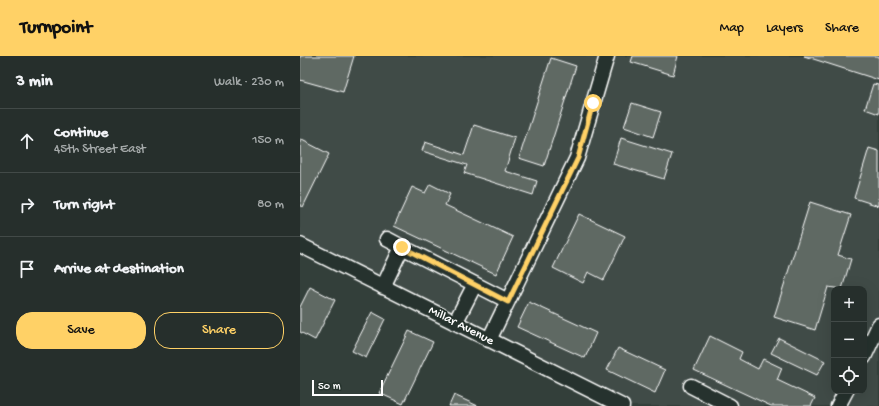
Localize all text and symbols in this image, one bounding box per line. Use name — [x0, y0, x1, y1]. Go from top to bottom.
text: Turnpoint — [20, 17, 92, 40]
text: Map — [720, 20, 744, 37]
text: Layers — [766, 20, 803, 37]
text: Share — [825, 20, 859, 37]
text: 3 min — [16, 72, 53, 92]
text: Walk · 230 m — [214, 75, 284, 90]
route start — [584, 94, 602, 112]
text: Continue — [54, 124, 108, 142]
icon: ahead — [16, 130, 38, 152]
text: 150 m — [252, 133, 284, 148]
text: 45th Street East — [54, 142, 146, 157]
icon: right — [16, 194, 38, 216]
text: Turn right — [54, 196, 114, 214]
text: 80 m — [257, 197, 284, 212]
route end — [393, 238, 411, 256]
icon: arrive — [16, 258, 38, 280]
text: Arrive at destination — [54, 260, 184, 278]
map controls — [831, 286, 867, 394]
button: + — [831, 286, 867, 322]
street label: Millar Avenue — [426, 303, 497, 349]
button: Save — [16, 312, 146, 349]
button: Share — [154, 312, 284, 349]
button: − — [831, 322, 867, 358]
button: locate — [831, 358, 867, 394]
scale bar — [312, 378, 383, 397]
text: 50 m — [318, 381, 340, 393]

